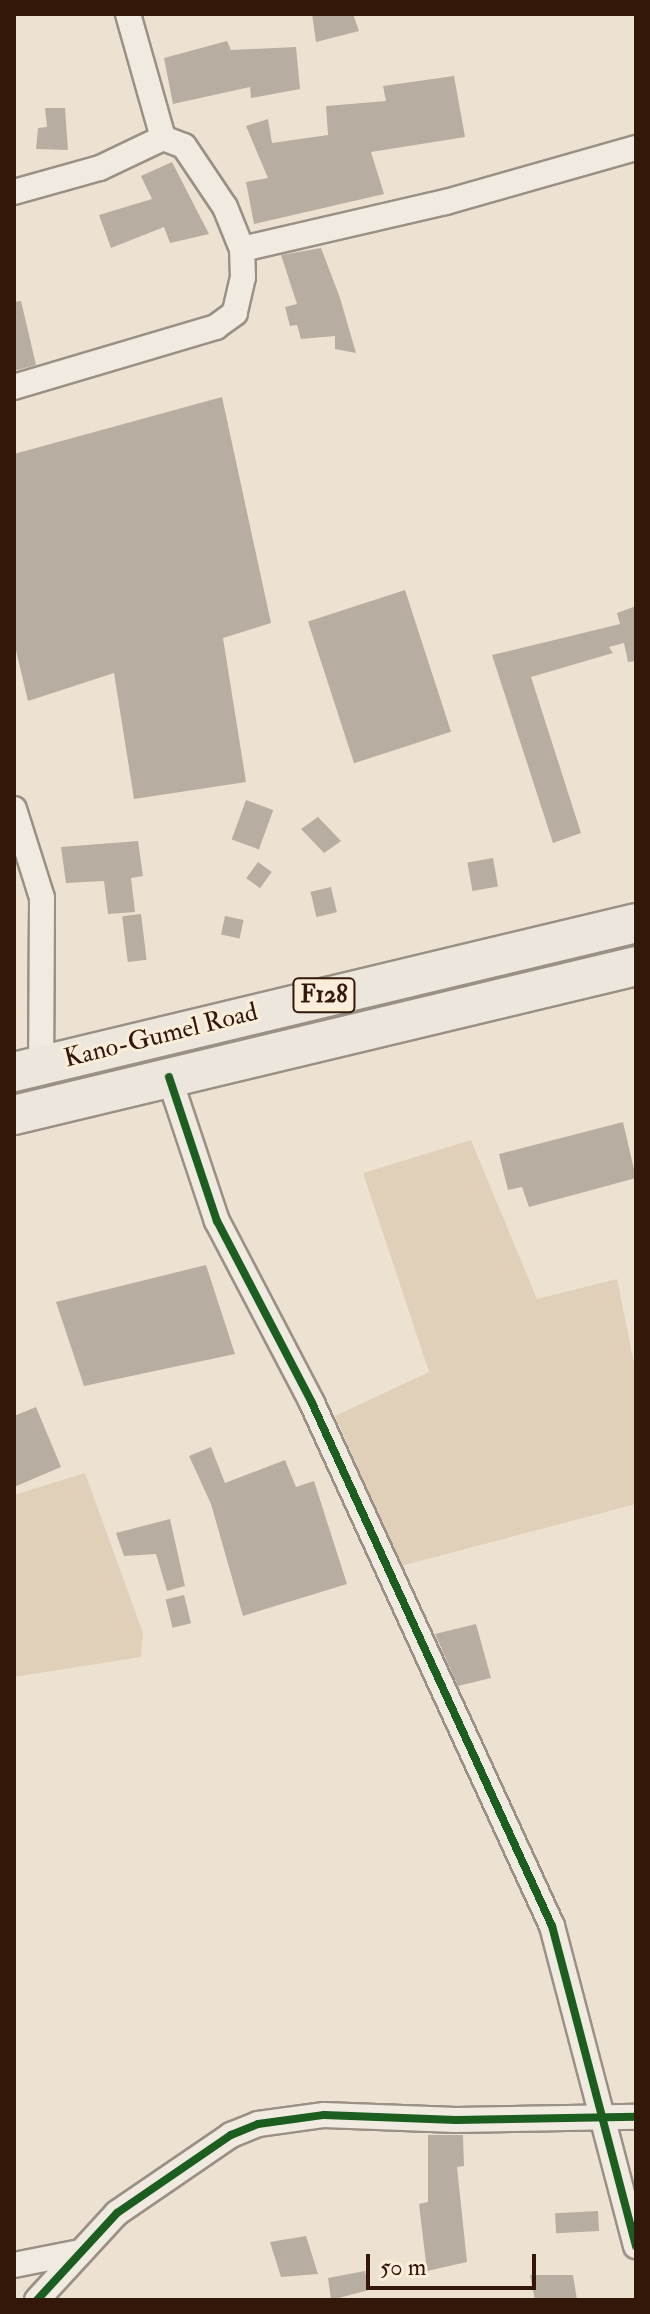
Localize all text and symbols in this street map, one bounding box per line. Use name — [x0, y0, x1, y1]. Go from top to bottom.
road number: F128 — [292, 975, 356, 1015]
street label: Kano-Gumel Road — [61, 997, 261, 1075]
scale bar — [370, 2238, 540, 2288]
text: 50 m — [380, 2252, 426, 2283]

